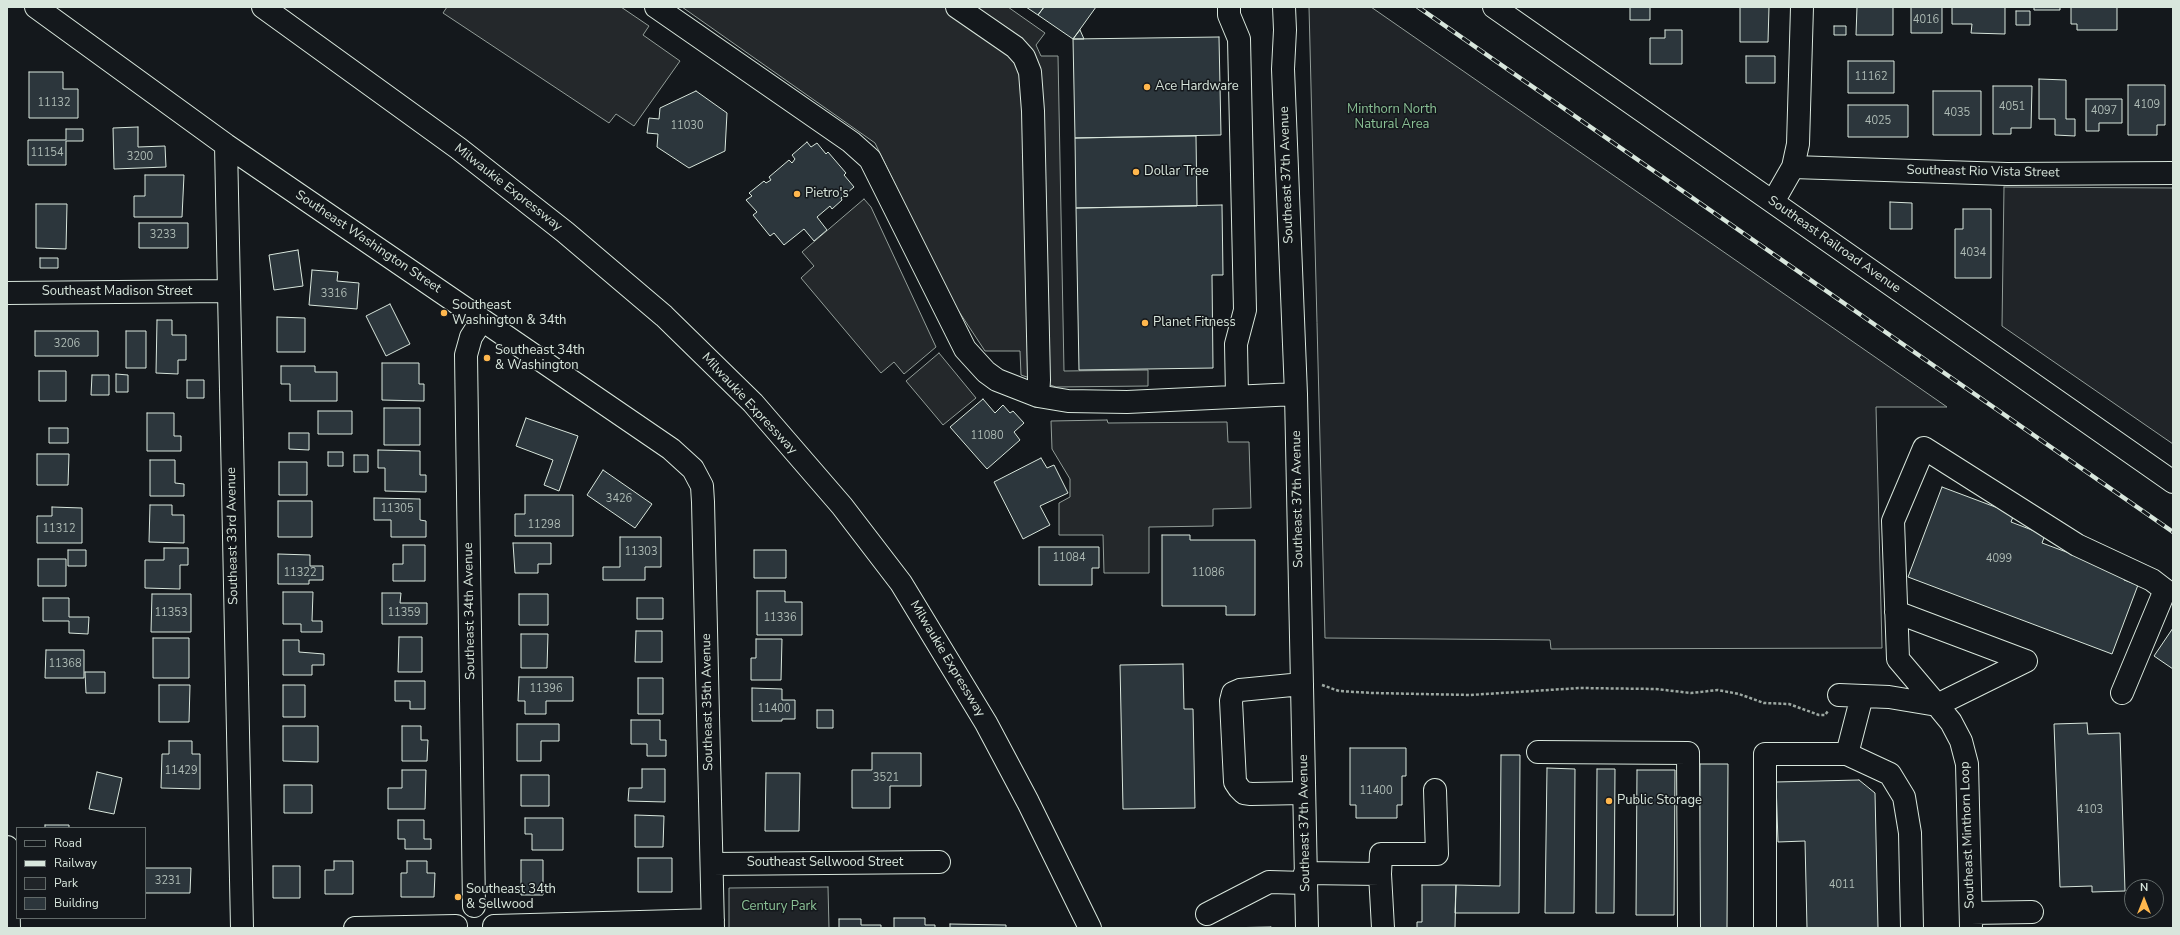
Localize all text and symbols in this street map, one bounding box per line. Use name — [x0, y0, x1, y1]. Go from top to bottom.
house number: 4016 — [1913, 13, 1939, 27]
house number: 11162 — [1855, 70, 1887, 84]
place label: Ace Hardware — [1155, 79, 1239, 95]
marker: Ace Hardware — [1142, 82, 1152, 92]
house number: 11132 — [38, 96, 70, 110]
house number: 4109 — [2134, 98, 2160, 112]
house number: 4051 — [1999, 100, 2025, 114]
park label: Minthorn North Natural Area — [1347, 102, 1437, 133]
house number: 4097 — [2091, 104, 2117, 118]
street label: Southeast 37th Avenue — [1277, 106, 1297, 244]
house number: 4035 — [1944, 106, 1970, 120]
house number: 4025 — [1865, 114, 1891, 128]
house number: 11030 — [671, 119, 703, 133]
street label: Milwaukie Expressway — [451, 141, 565, 235]
house number: 11154 — [31, 146, 63, 160]
house number: 3200 — [127, 150, 153, 164]
street label: Southeast Rio Vista Street — [1906, 163, 2060, 181]
place label: Dollar Tree — [1144, 164, 1209, 180]
marker: Dollar Tree — [1131, 167, 1141, 177]
place label: Pietro's — [805, 186, 849, 202]
street label: Southeast Washington Street — [292, 187, 444, 297]
marker: Pietro's — [792, 189, 802, 199]
street label: Southeast Railroad Avenue — [1765, 193, 1903, 297]
house number: 3233 — [150, 228, 176, 242]
house number: 4034 — [1960, 246, 1986, 260]
street label: Southeast Madison Street — [42, 284, 192, 300]
house number: 3316 — [321, 287, 347, 301]
place label: Southeast Washington & 34th — [452, 298, 566, 329]
marker: Southeast Washington & 34th — [439, 308, 449, 318]
place label: Planet Fitness — [1153, 315, 1236, 331]
marker: Planet Fitness — [1140, 318, 1150, 328]
house number: 3206 — [54, 337, 80, 351]
place label: Southeast 34th & Washington — [495, 343, 585, 374]
street label: Milwaukie Expressway — [698, 350, 800, 458]
marker: Southeast 34th & Washington — [482, 353, 492, 363]
house number: 11080 — [971, 429, 1003, 443]
street label: Southeast 37th Avenue — [1289, 430, 1307, 568]
street label: Southeast 33rd Avenue — [224, 467, 242, 605]
house number: 3426 — [606, 492, 632, 506]
house number: 11305 — [381, 502, 413, 516]
house number: 11298 — [528, 518, 560, 532]
house number: 11312 — [43, 522, 75, 536]
street label: Southeast 34th Avenue — [461, 542, 479, 680]
house number: 11303 — [625, 545, 657, 559]
house number: 11084 — [1053, 551, 1085, 565]
house number: 4099 — [1986, 552, 2012, 566]
house number: 11322 — [284, 566, 316, 580]
house number: 11086 — [1192, 566, 1224, 580]
street label: Milwaukie Expressway — [906, 598, 988, 720]
house number: 11353 — [155, 606, 187, 620]
house number: 11359 — [388, 606, 420, 620]
house number: 11336 — [764, 611, 796, 625]
street label: Southeast 35th Avenue — [699, 633, 717, 771]
house number: 11368 — [49, 657, 81, 671]
house number: 11396 — [530, 682, 562, 696]
house number: 11400 — [758, 702, 790, 716]
street label: Southeast 37th Avenue — [1296, 754, 1314, 892]
street label: Southeast Minthorn Loop — [1958, 761, 1978, 909]
house number: 11429 — [165, 764, 197, 778]
house number: 3521 — [873, 771, 899, 785]
house number: 11400 — [1360, 784, 1392, 798]
place label: Public Storage — [1617, 793, 1702, 809]
marker: Public Storage — [1604, 796, 1614, 806]
house number: 4103 — [2077, 803, 2103, 817]
legend — [16, 827, 146, 919]
text: Road — [54, 835, 82, 851]
text: Railway — [54, 855, 97, 871]
street label: Southeast Sellwood Street — [747, 855, 903, 871]
house number: 3231 — [155, 874, 181, 888]
text: Park — [54, 875, 78, 891]
house number: 4011 — [1829, 878, 1855, 892]
north arrow — [2124, 879, 2164, 919]
text: N — [2140, 880, 2148, 895]
place label: Southeast 34th & Sellwood — [466, 882, 556, 913]
marker: Southeast 34th & Sellwood — [453, 892, 463, 902]
text: Building — [54, 895, 99, 911]
park label: Century Park — [741, 899, 817, 915]

